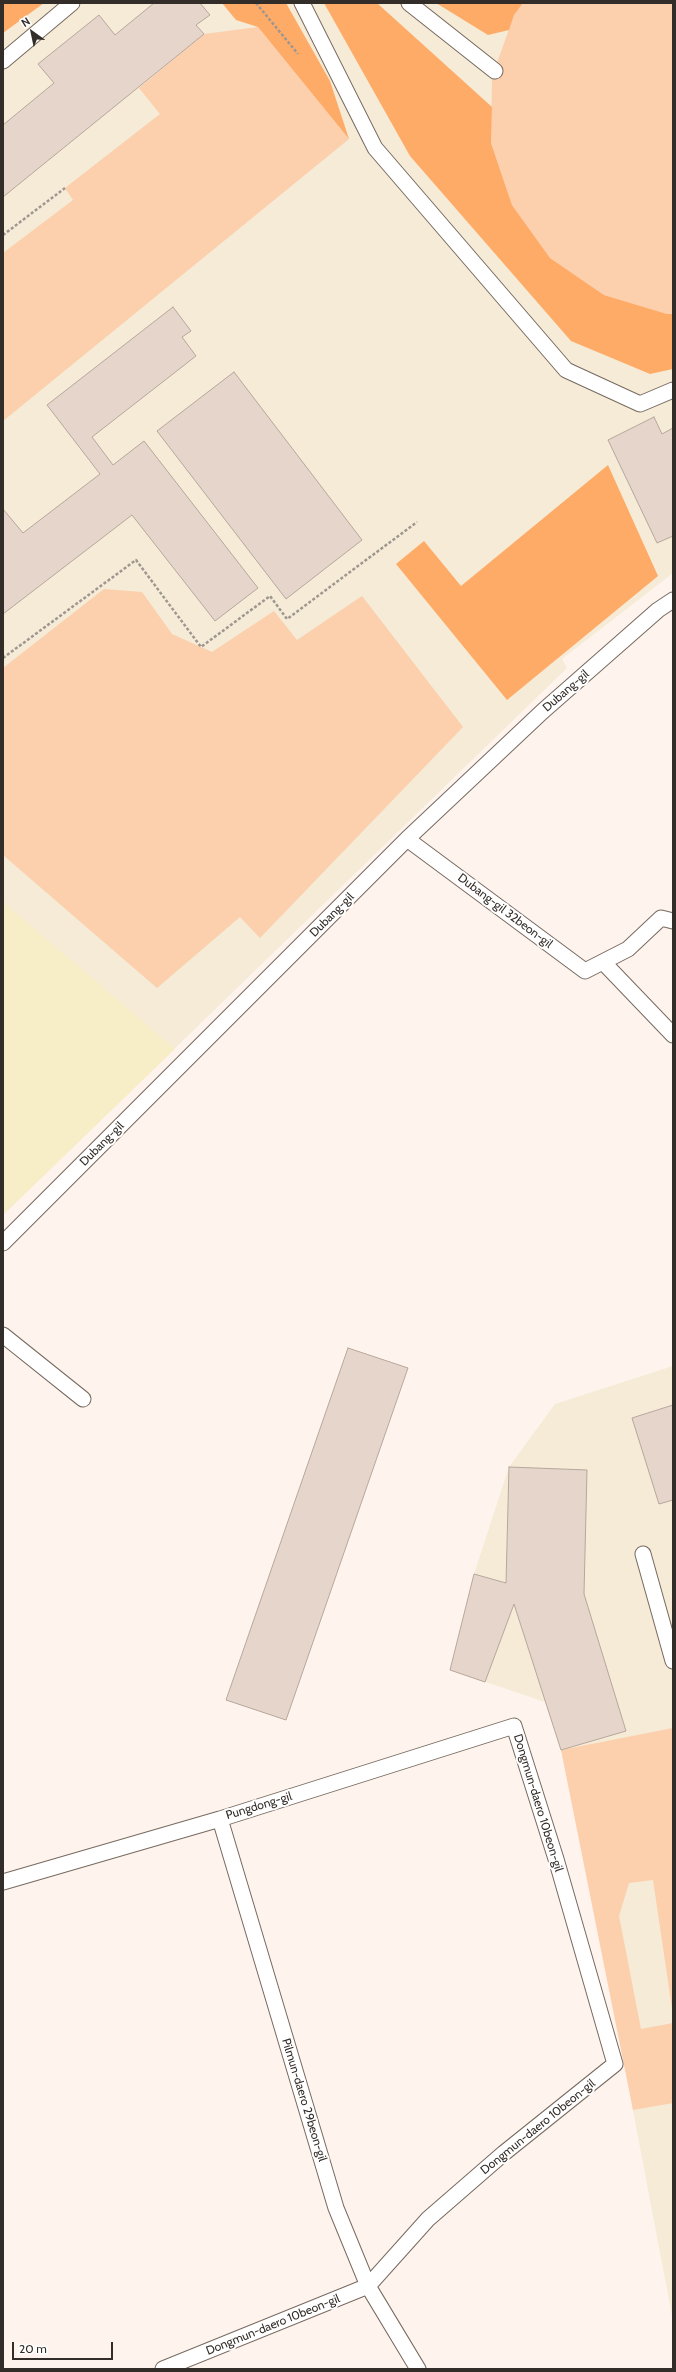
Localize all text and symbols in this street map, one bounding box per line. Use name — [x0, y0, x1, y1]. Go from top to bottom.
north arrow — [12, 12, 52, 52]
text: N — [18, 14, 33, 30]
street label: Dubang-gil — [540, 667, 592, 715]
street label: Dubang-gil 32beon-gil — [455, 871, 555, 951]
street label: Dubang-gil — [307, 890, 357, 940]
street label: Dubang-gil — [77, 1119, 127, 1169]
street label: Dongmun-daero 10beon-gil — [510, 1732, 566, 1874]
street label: Pungdong-gil — [224, 1789, 294, 1823]
street label: Pilmun-daero 29beon-gil — [278, 2037, 330, 2163]
street label: Dongmun-daero 10beon-gil — [478, 2076, 598, 2178]
street label: Dongmun-daero 10beon-gil — [204, 2292, 342, 2358]
scale bar — [14, 2334, 115, 2360]
text: 20 m — [19, 2341, 47, 2356]

